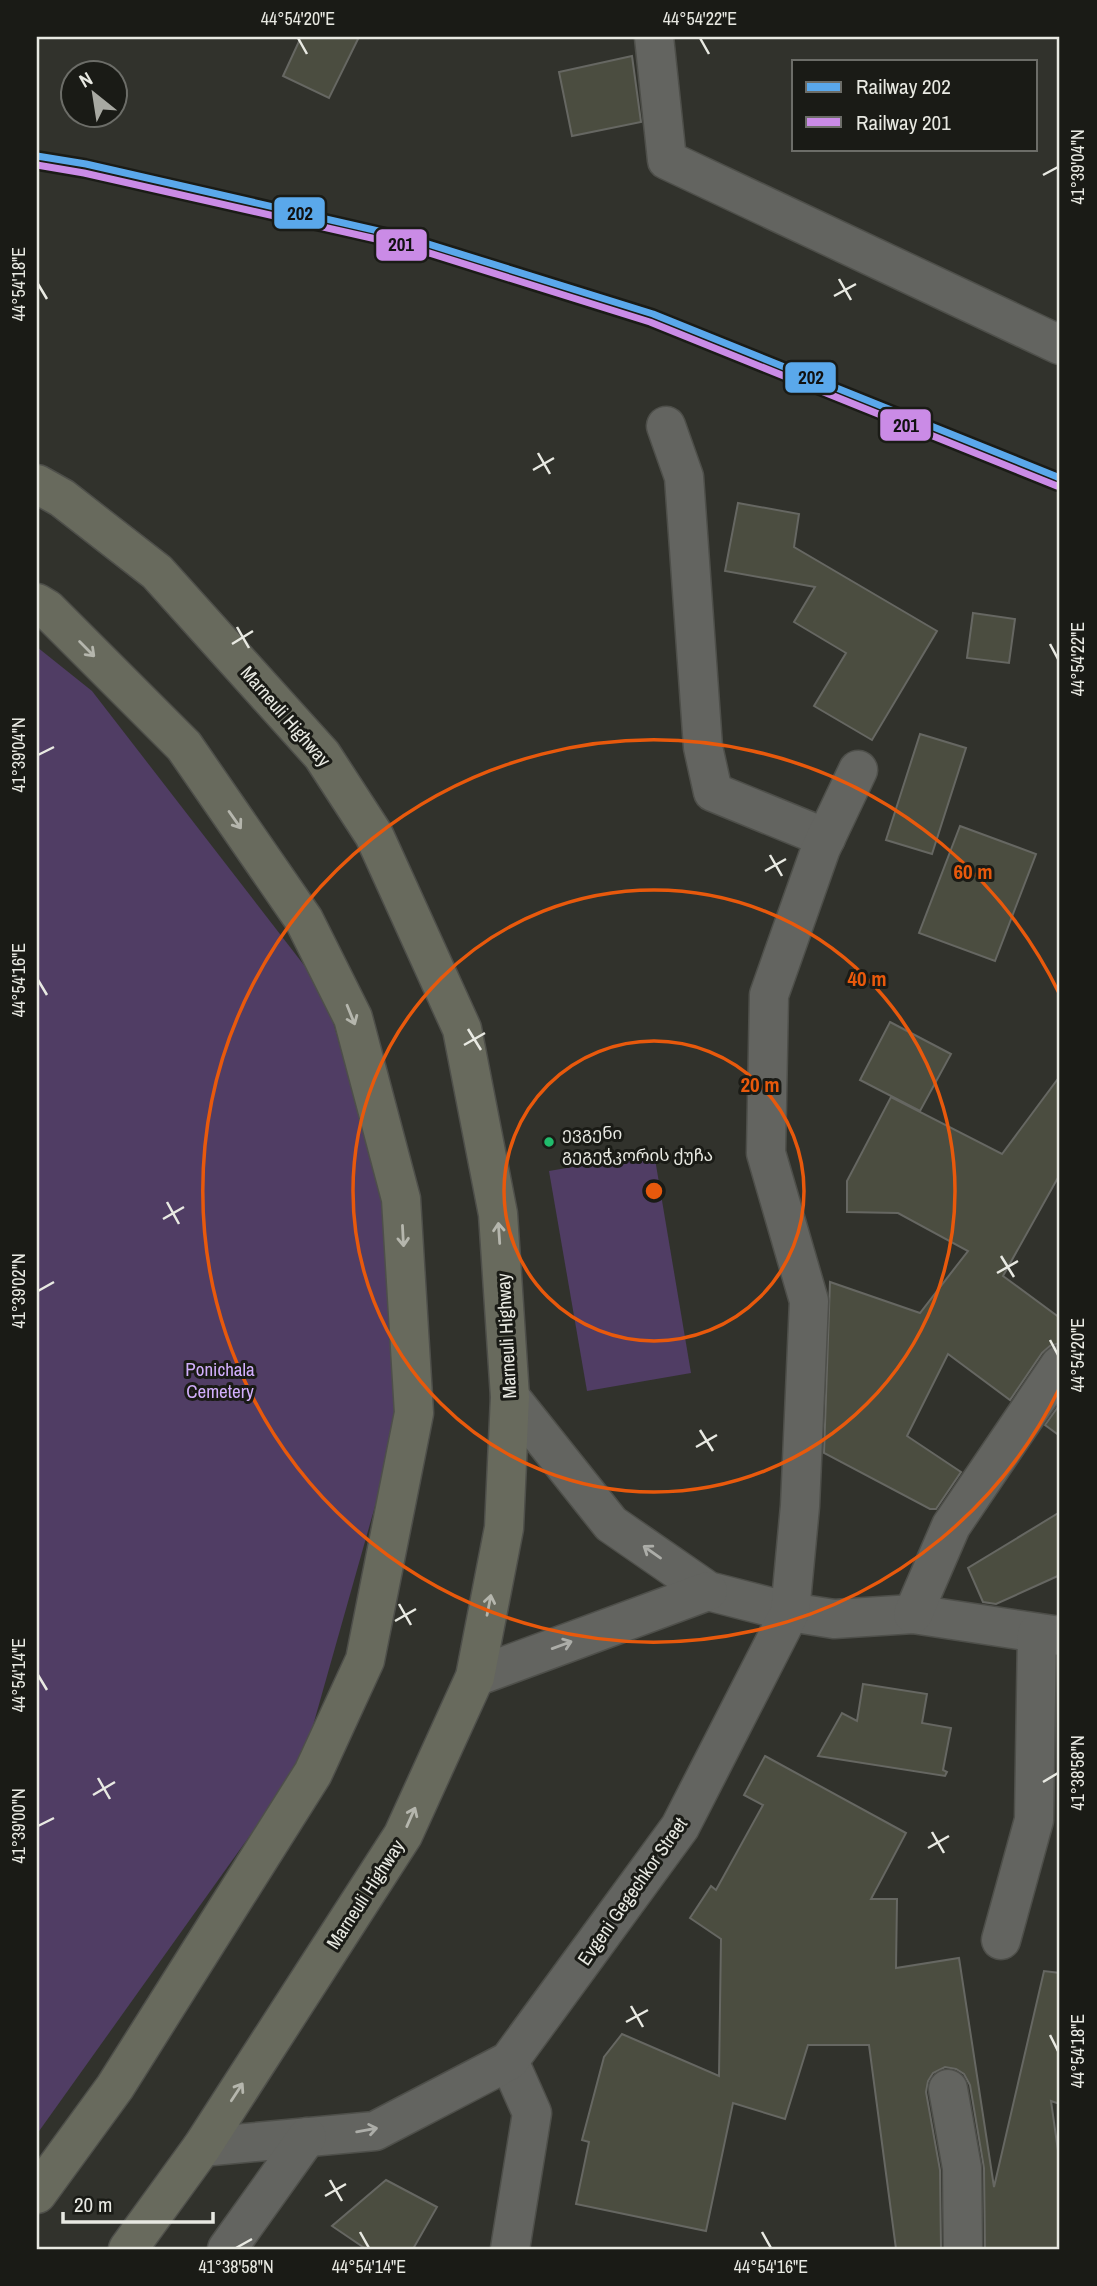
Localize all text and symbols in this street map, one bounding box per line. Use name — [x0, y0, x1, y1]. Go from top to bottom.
text: 44°54'20"E — [261, 6, 335, 31]
text: 44°54'22"E — [663, 6, 737, 31]
north arrow — [60, 60, 130, 130]
legend — [792, 60, 1038, 150]
text: N — [74, 65, 97, 93]
text: Railway 202 — [856, 72, 951, 101]
text: Railway 201 — [856, 108, 951, 137]
text: 41°39'04"N — [1065, 129, 1090, 205]
line badge: 202 — [273, 196, 326, 230]
text: 202 — [287, 200, 313, 226]
line badge: 201 — [375, 228, 428, 262]
text: 201 — [388, 231, 414, 257]
text: 44°54'18"E — [6, 247, 31, 321]
line badge: 202 — [784, 361, 837, 394]
text: 202 — [798, 364, 824, 390]
line badge: 201 — [879, 408, 932, 442]
text: 201 — [893, 412, 919, 438]
text: 44°54'22"E — [1065, 622, 1090, 696]
one-way arrow — [78, 640, 95, 657]
street label: Marneuli Highway — [235, 660, 337, 772]
text: 41°39'04"N — [6, 717, 31, 793]
one-way arrow — [228, 810, 242, 829]
text: 60 m — [953, 857, 993, 886]
text: 44°54'16"E — [6, 943, 31, 1017]
text: 40 m — [847, 964, 887, 993]
one-way arrow — [345, 1004, 358, 1026]
text: 20 m — [740, 1070, 780, 1099]
place label: ევგენი გეგეჭკორის ქუჩა — [562, 1121, 713, 1166]
marker: ევგენი გეგეჭკორის ქუჩა — [542, 1135, 556, 1149]
centre of rings — [642, 1179, 666, 1203]
one-way arrow — [493, 1221, 506, 1244]
one-way arrow — [397, 1224, 410, 1247]
text: 41°39'02"N — [6, 1253, 31, 1329]
street label: Marneuli Highway — [490, 1272, 522, 1399]
text: 44°54'20"E — [1065, 1318, 1090, 1392]
park label: Ponichala Cemetery — [185, 1356, 255, 1404]
one-way arrow — [643, 1545, 662, 1559]
one-way arrow — [482, 1594, 496, 1617]
text: 44°54'14"E — [6, 1638, 31, 1712]
one-way arrow — [550, 1638, 572, 1650]
text: 41°38'58"N — [1065, 1735, 1090, 1811]
text: 41°39'00"N — [6, 1788, 31, 1864]
one-way arrow — [405, 1807, 418, 1828]
street label: Evgeni Gegechkor Street — [571, 1811, 693, 1970]
street label: Marneuli Highway — [320, 1834, 410, 1954]
text: 44°54'18"E — [1065, 2014, 1090, 2088]
one-way arrow — [230, 2083, 244, 2103]
one-way arrow — [355, 2123, 378, 2136]
scale bar — [63, 2181, 214, 2225]
text: 20 m — [74, 2190, 112, 2219]
text: 41°38'58"N — [198, 2254, 274, 2279]
text: 44°54'14"E — [332, 2254, 406, 2279]
text: 44°54'16"E — [734, 2254, 808, 2279]

